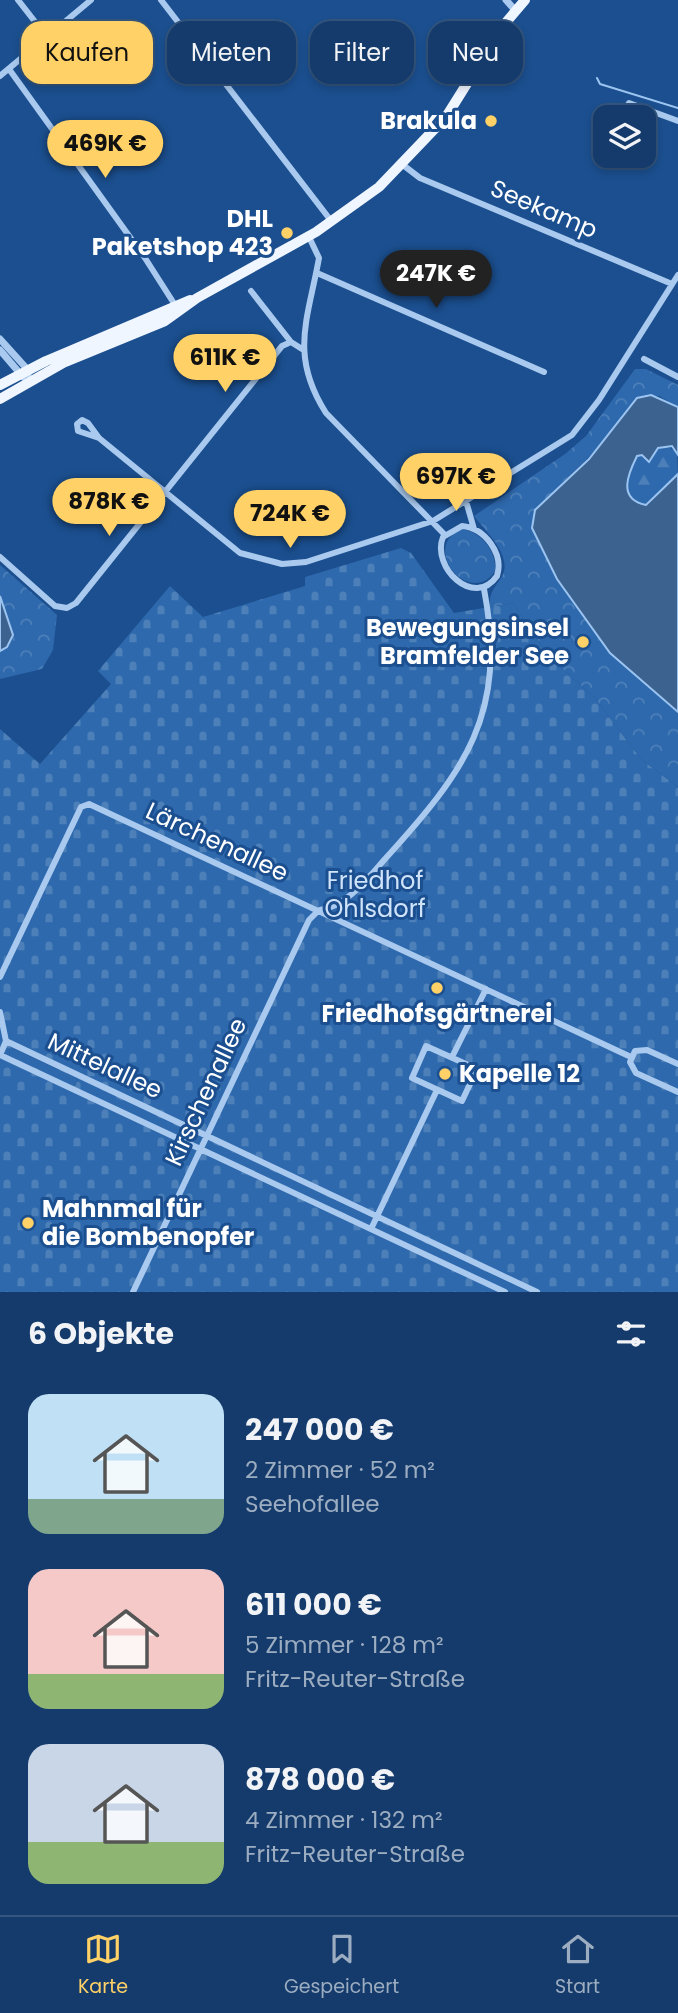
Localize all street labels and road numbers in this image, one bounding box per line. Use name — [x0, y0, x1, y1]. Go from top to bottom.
street label: Seekamp — [486, 171, 603, 246]
street label: Lärchenallee — [141, 794, 294, 889]
street label: Kirschenallee — [157, 1012, 254, 1171]
street label: Mittelallee — [43, 1025, 168, 1106]

